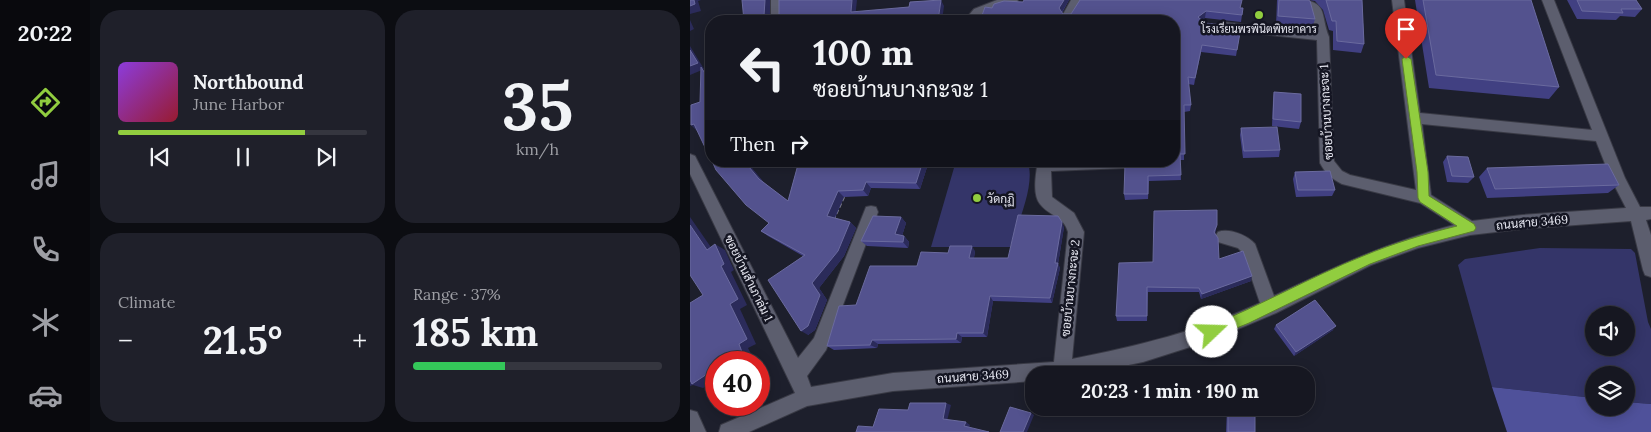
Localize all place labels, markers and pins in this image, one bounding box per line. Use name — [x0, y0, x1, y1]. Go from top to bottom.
pin — [1385, 8, 1427, 59]
marker: โรงเรียนพรพินิตพิทยาคาร — [1253, 9, 1265, 21]
place label: โรงเรียนพรพินิตพิทยาคาร — [1200, 21, 1317, 36]
place label: วัดกุฏิ — [987, 191, 1015, 208]
marker: วัดกุฏิ — [971, 192, 983, 204]

